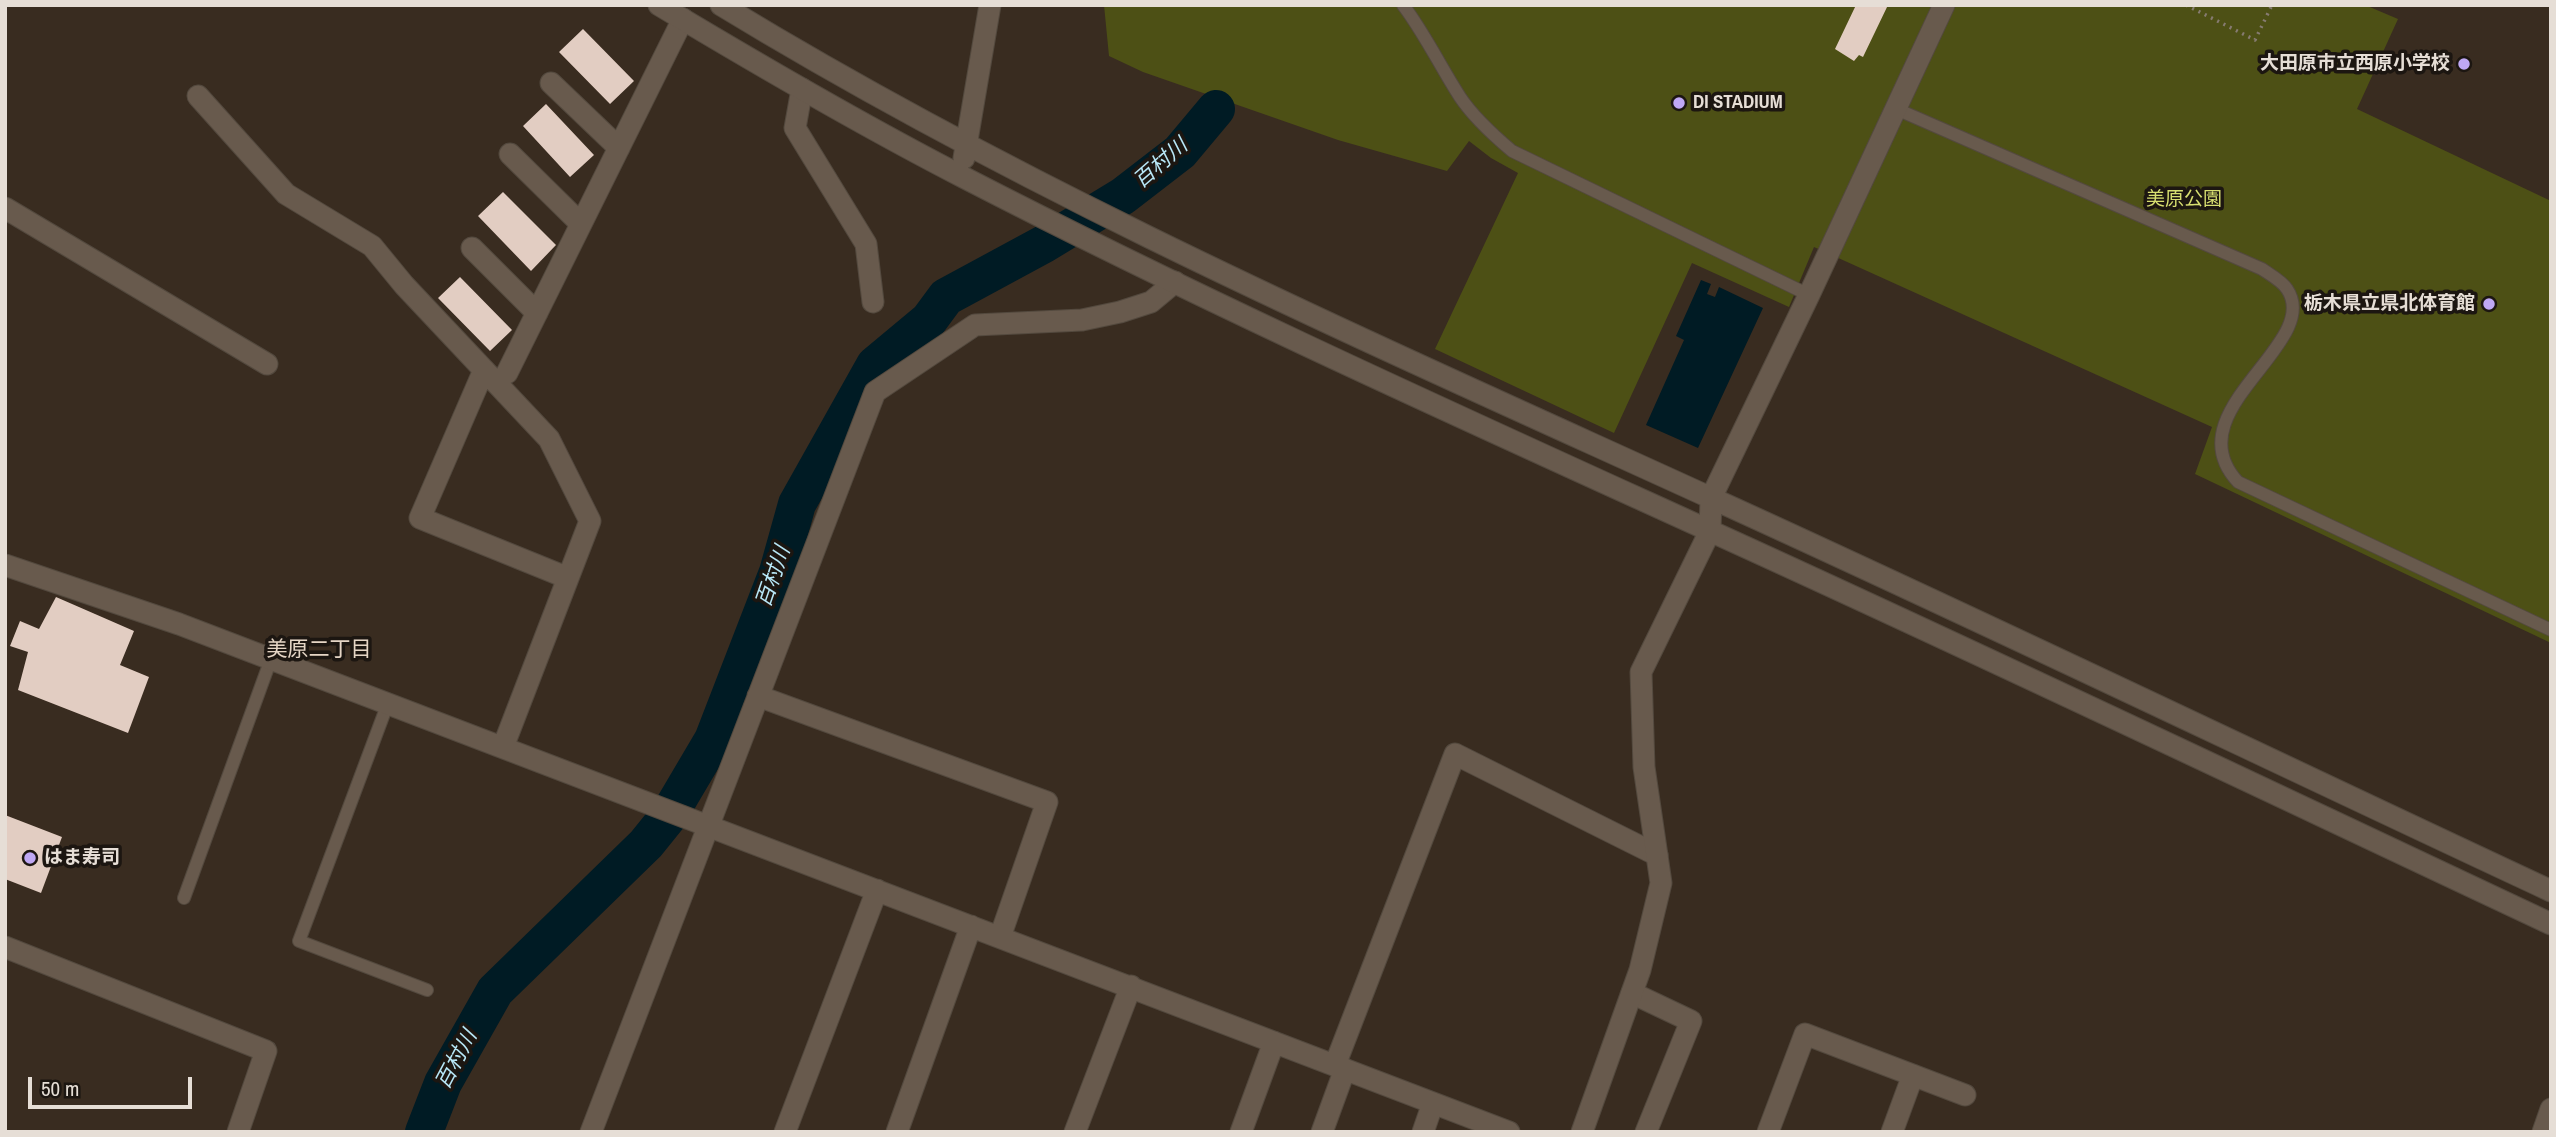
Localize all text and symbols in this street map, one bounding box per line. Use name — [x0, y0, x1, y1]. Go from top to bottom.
place label: 大田原市立西原小学校 — [2260, 53, 2450, 75]
marker: 大田原市立西原小学校 — [2456, 56, 2472, 72]
place label: DI STADIUM — [1693, 92, 1783, 114]
marker: DI STADIUM — [1671, 95, 1687, 111]
water label: 百村川 — [1129, 134, 1193, 194]
park label: 美原公園 — [2146, 189, 2222, 211]
place label: 栃木県立県北体育館 — [2304, 293, 2475, 315]
marker: 栃木県立県北体育館 — [2481, 296, 2497, 312]
water label: 百村川 — [752, 543, 796, 611]
district label: 美原二丁目 — [267, 637, 371, 663]
place label: はま寿司 — [44, 847, 120, 869]
marker: はま寿司 — [22, 850, 38, 866]
water label: 百村川 — [431, 1026, 483, 1094]
scale bar — [32, 1064, 196, 1108]
text: 50 m — [41, 1074, 79, 1103]

